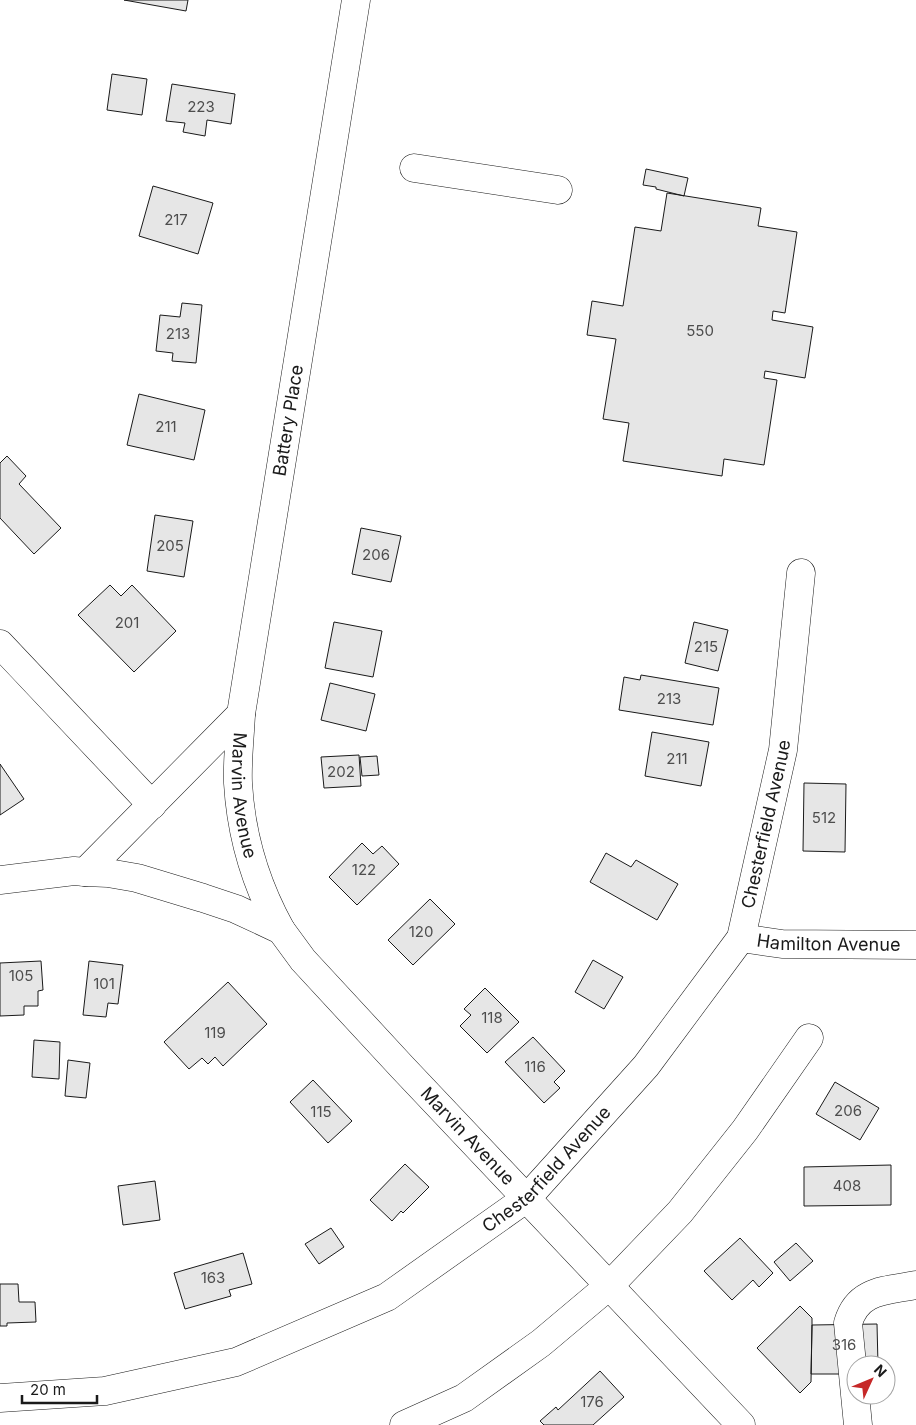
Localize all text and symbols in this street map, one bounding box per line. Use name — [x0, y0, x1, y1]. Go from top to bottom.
house number: 223 — [187, 97, 215, 116]
house number: 217 — [164, 210, 188, 229]
house number: 550 — [686, 321, 714, 340]
house number: 213 — [166, 324, 190, 343]
street label: Battery Place — [268, 363, 307, 478]
house number: 211 — [155, 417, 177, 436]
house number: 205 — [156, 536, 184, 555]
house number: 206 — [362, 545, 390, 564]
house number: 201 — [115, 613, 139, 632]
house number: 215 — [694, 637, 718, 656]
house number: 213 — [657, 689, 681, 708]
street label: Marvin Avenue — [228, 732, 262, 861]
street label: Chesterfield Avenue — [737, 739, 794, 910]
house number: 211 — [666, 749, 688, 768]
house number: 202 — [327, 762, 355, 781]
house number: 512 — [812, 808, 836, 827]
house number: 122 — [352, 860, 376, 879]
house number: 120 — [409, 922, 433, 941]
street label: Hamilton Avenue — [756, 929, 901, 955]
house number: 105 — [9, 966, 33, 985]
house number: 101 — [93, 974, 115, 993]
house number: 118 — [481, 1008, 503, 1027]
house number: 119 — [204, 1023, 226, 1042]
house number: 116 — [524, 1057, 546, 1076]
street label: Marvin Avenue — [417, 1082, 519, 1189]
house number: 206 — [834, 1101, 862, 1120]
house number: 115 — [310, 1102, 332, 1121]
street label: Chesterfield Avenue — [478, 1102, 615, 1236]
house number: 408 — [833, 1176, 861, 1195]
house number: 163 — [201, 1268, 225, 1287]
house number: 316 — [832, 1335, 856, 1354]
north arrow — [846, 1355, 896, 1405]
text: N — [871, 1361, 891, 1380]
scale bar — [22, 1372, 98, 1404]
text: 20 m — [30, 1380, 66, 1399]
house number: 176 — [580, 1392, 604, 1411]

